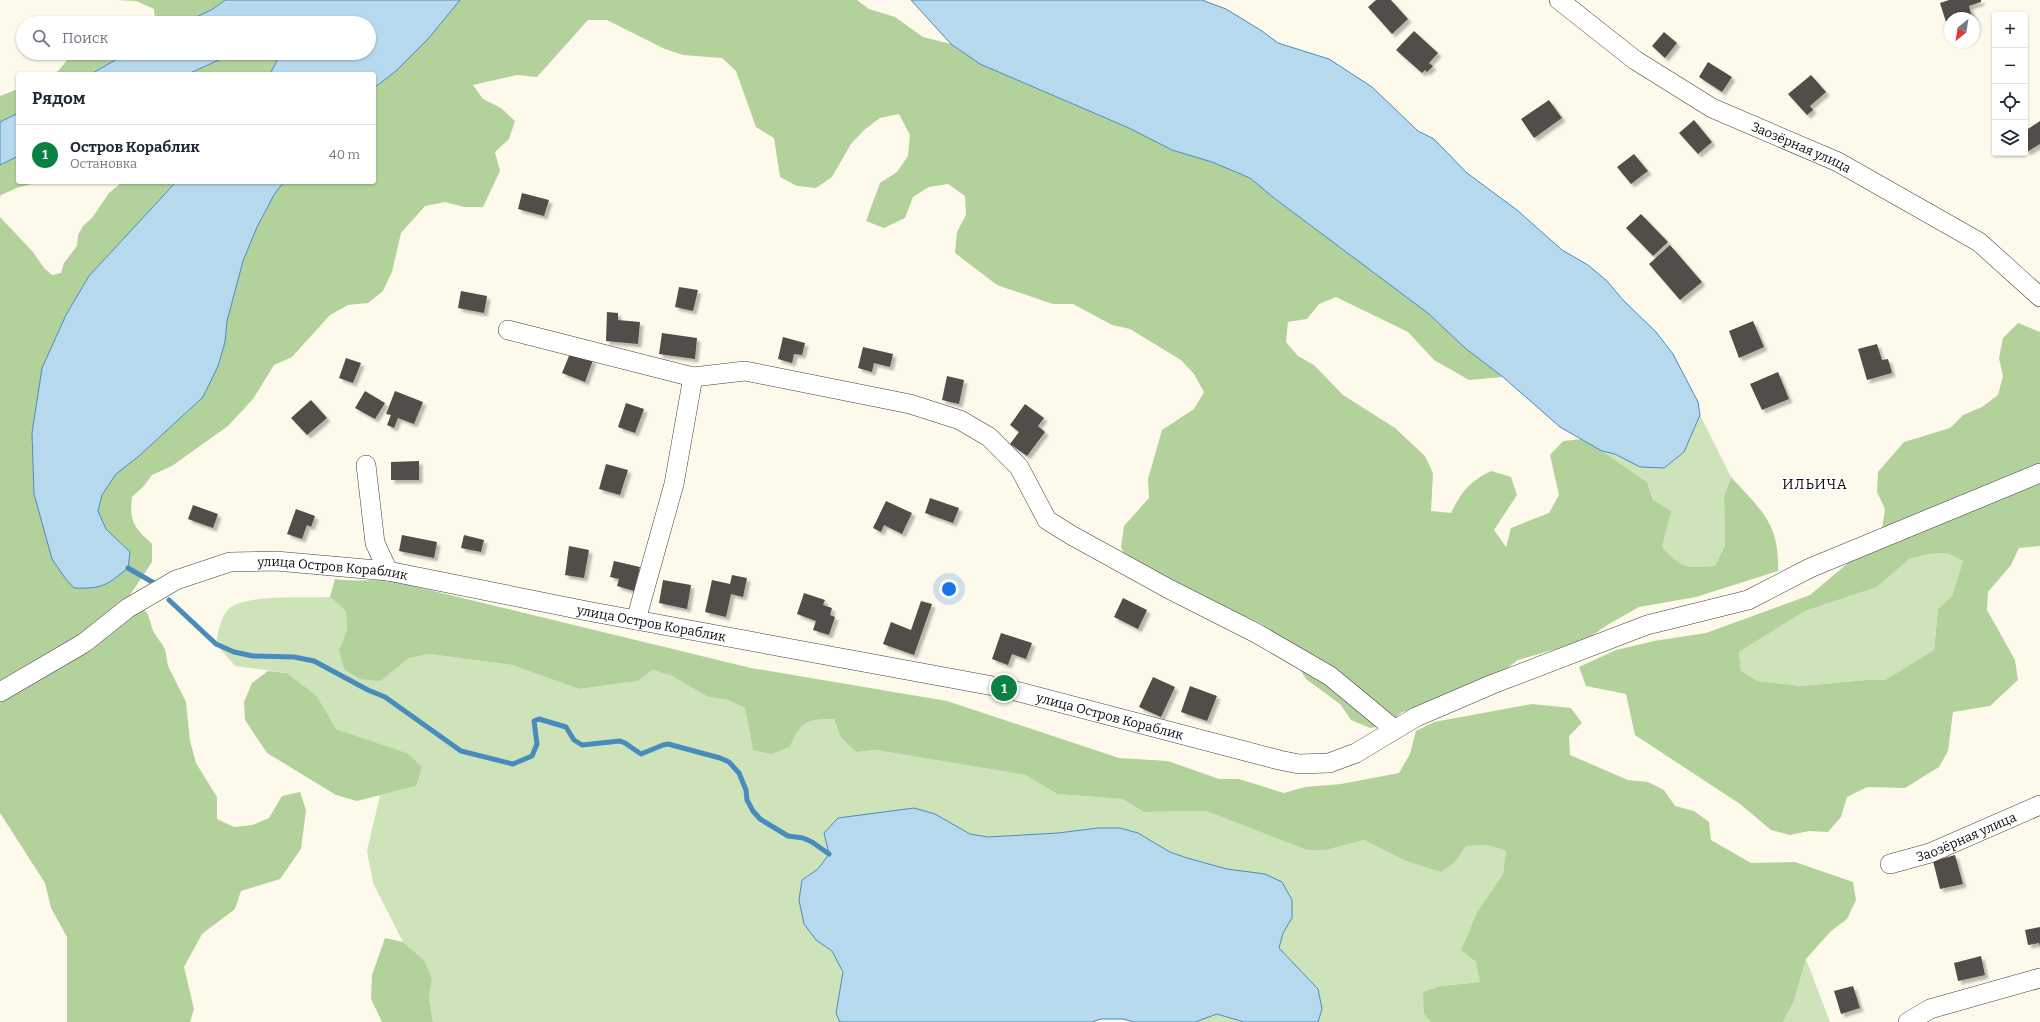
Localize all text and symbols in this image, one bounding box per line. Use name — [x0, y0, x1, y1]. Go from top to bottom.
north arrow — [1944, 12, 1980, 48]
map controls — [1992, 12, 2028, 156]
button: + — [1992, 12, 2028, 48]
search box — [16, 16, 376, 60]
icon: search — [30, 27, 52, 49]
text: Поиск — [62, 29, 108, 47]
button: − — [1992, 48, 2028, 84]
button: locate — [1992, 84, 2028, 120]
text: Рядом — [32, 88, 85, 109]
street label: Заозёрная улица — [1749, 119, 1854, 176]
button: layers — [1992, 120, 2028, 156]
text: Остров Кораблик — [70, 138, 200, 156]
text: 1 — [42, 147, 48, 162]
text: 40 m — [329, 147, 360, 162]
text: Остановка — [70, 156, 137, 171]
district label: ИЛЬИЧА — [1782, 476, 1848, 493]
street label: улица Остров Кораблик — [256, 554, 410, 583]
your location — [939, 579, 959, 599]
street label: улица Остров Кораблик — [575, 602, 728, 645]
pin: 1 — [991, 673, 1017, 703]
street label: улица Остров Кораблик — [1034, 690, 1185, 743]
street label: Заозёрная улица — [1915, 809, 2018, 864]

